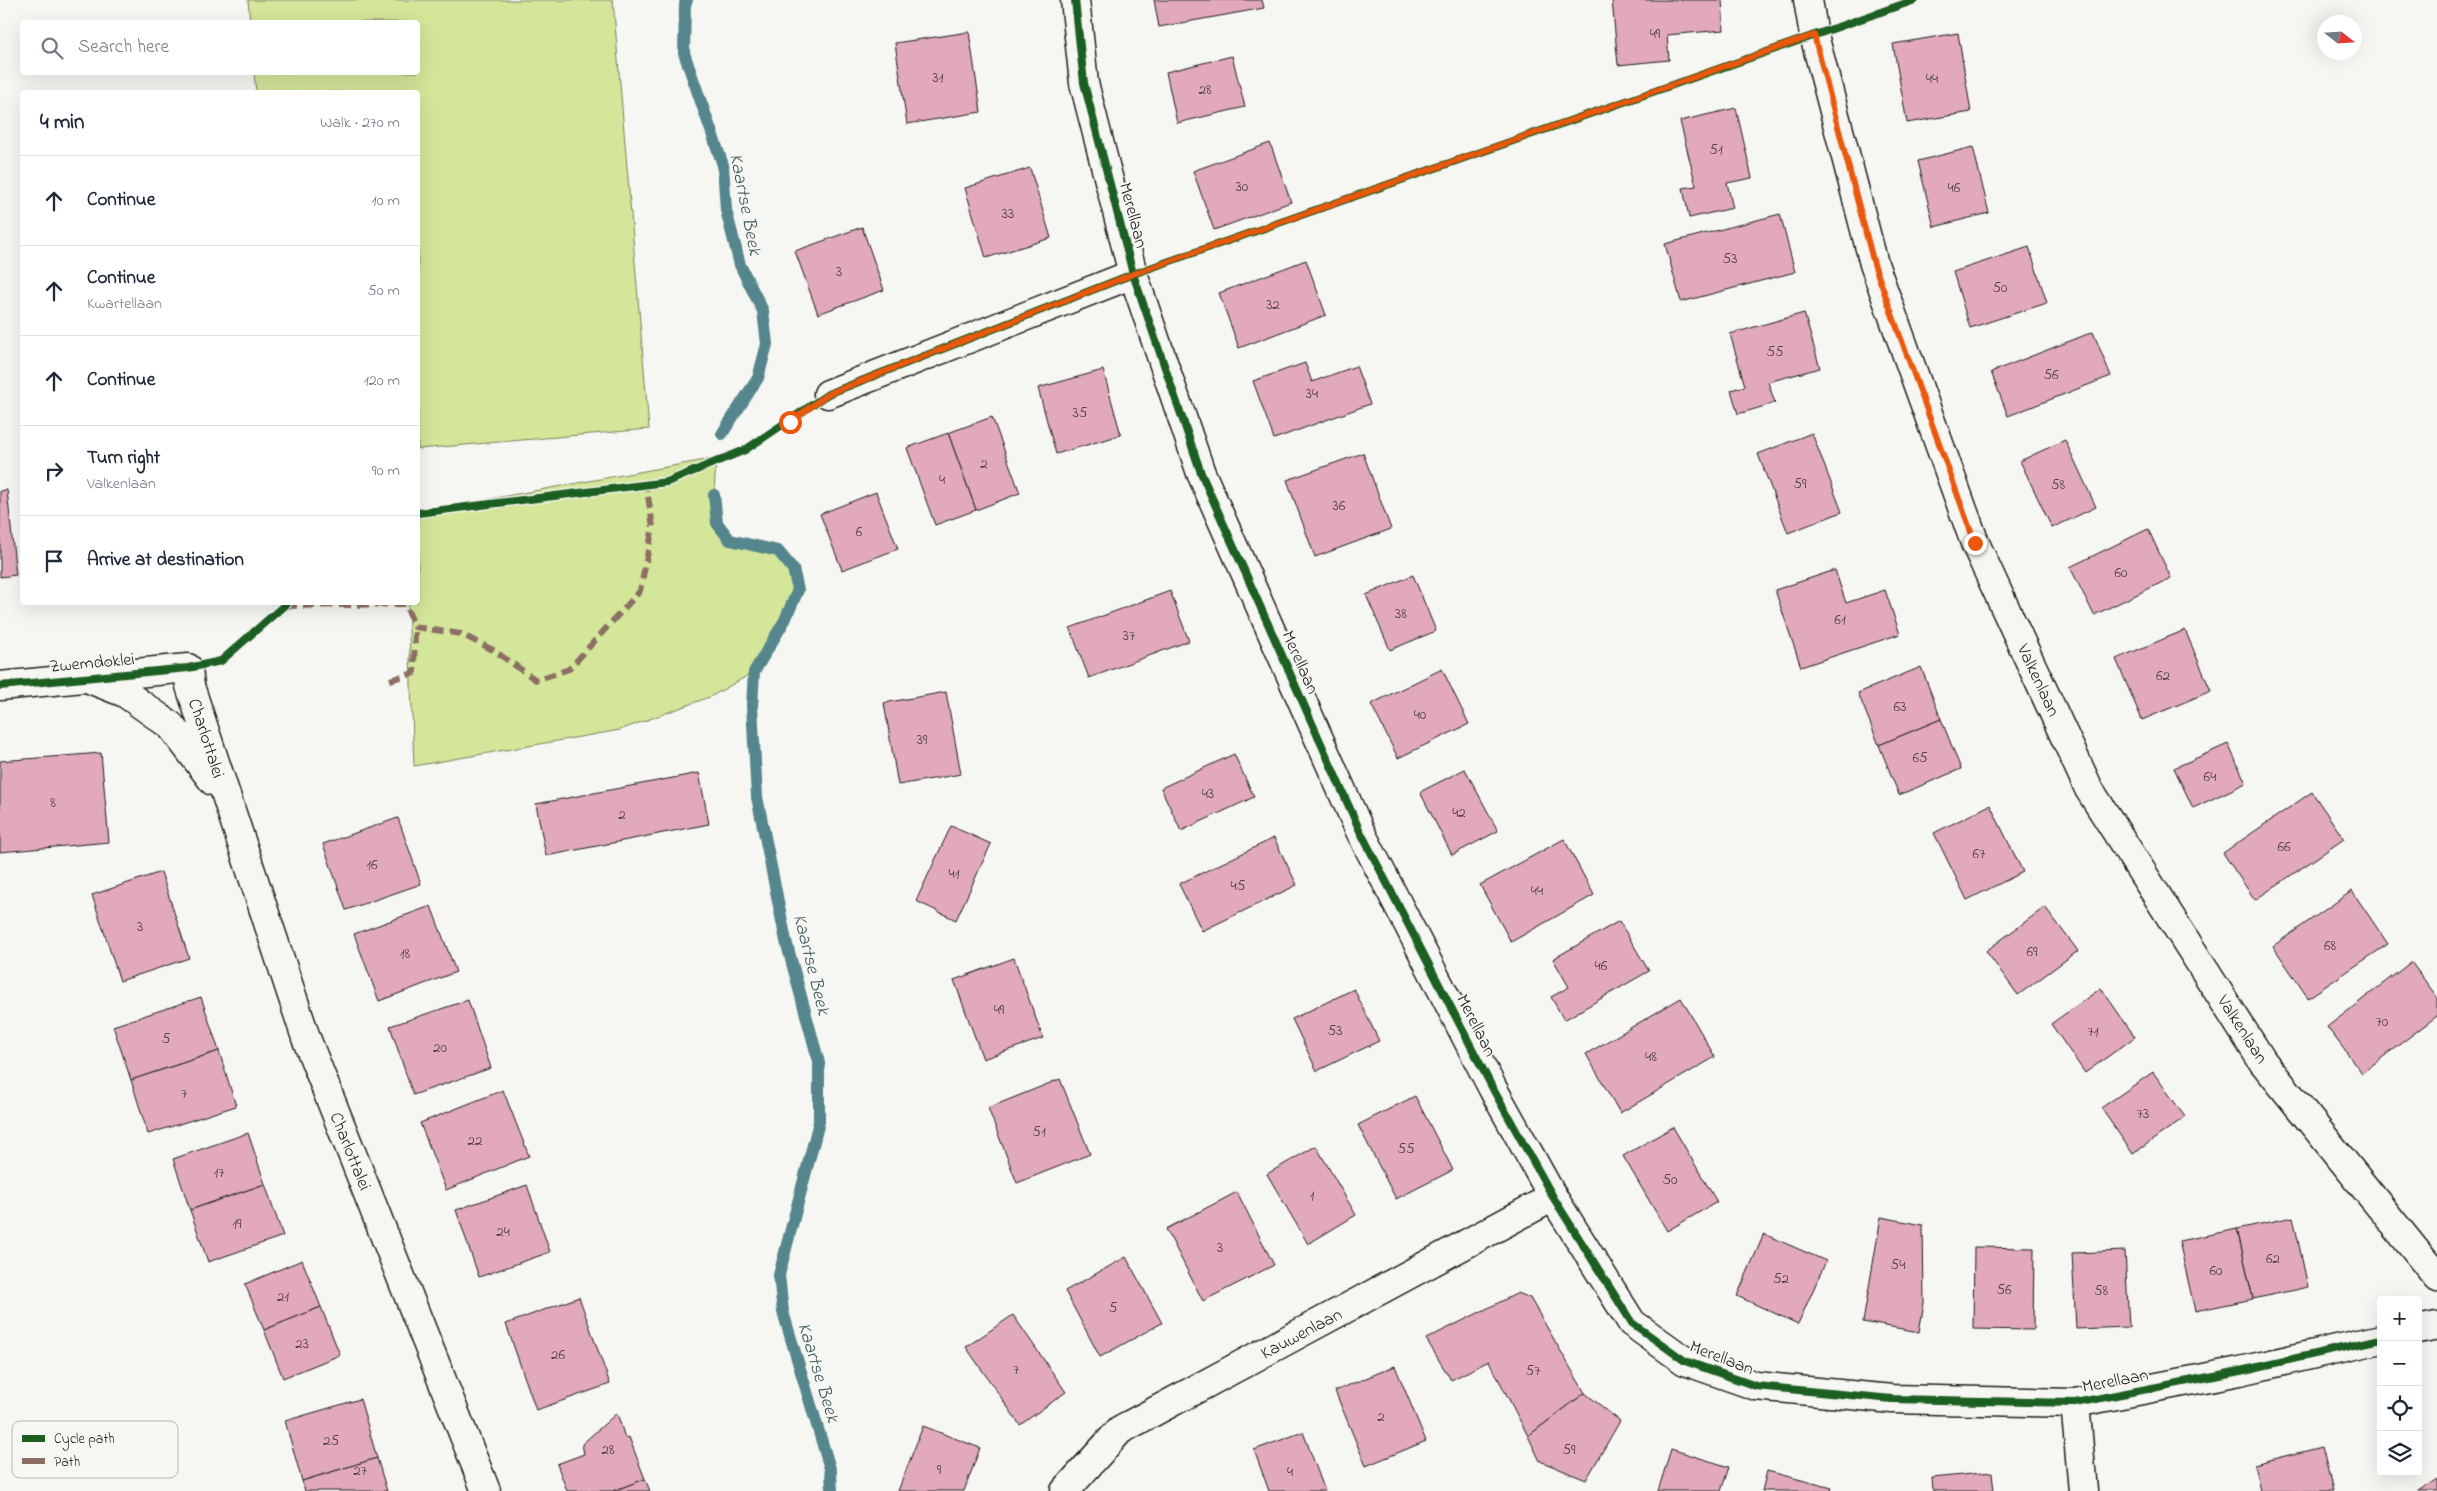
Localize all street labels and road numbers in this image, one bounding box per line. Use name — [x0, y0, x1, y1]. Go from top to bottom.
street label: Merellaan — [1111, 180, 1153, 251]
street label: Merellaan — [1274, 627, 1325, 699]
street label: Valkenlaan — [2009, 639, 2065, 722]
street label: Zwemdoklei — [49, 647, 136, 681]
street label: Charlottalei — [180, 695, 230, 782]
street label: Merellaan — [1448, 990, 1502, 1062]
street label: Valkenlaan — [2209, 990, 2273, 1070]
street label: Charlottalei — [322, 1109, 377, 1195]
street label: Kauwenlaan — [1257, 1302, 1347, 1367]
street label: Merellaan — [1685, 1335, 1757, 1383]
street label: Merellaan — [2080, 1363, 2151, 1401]

